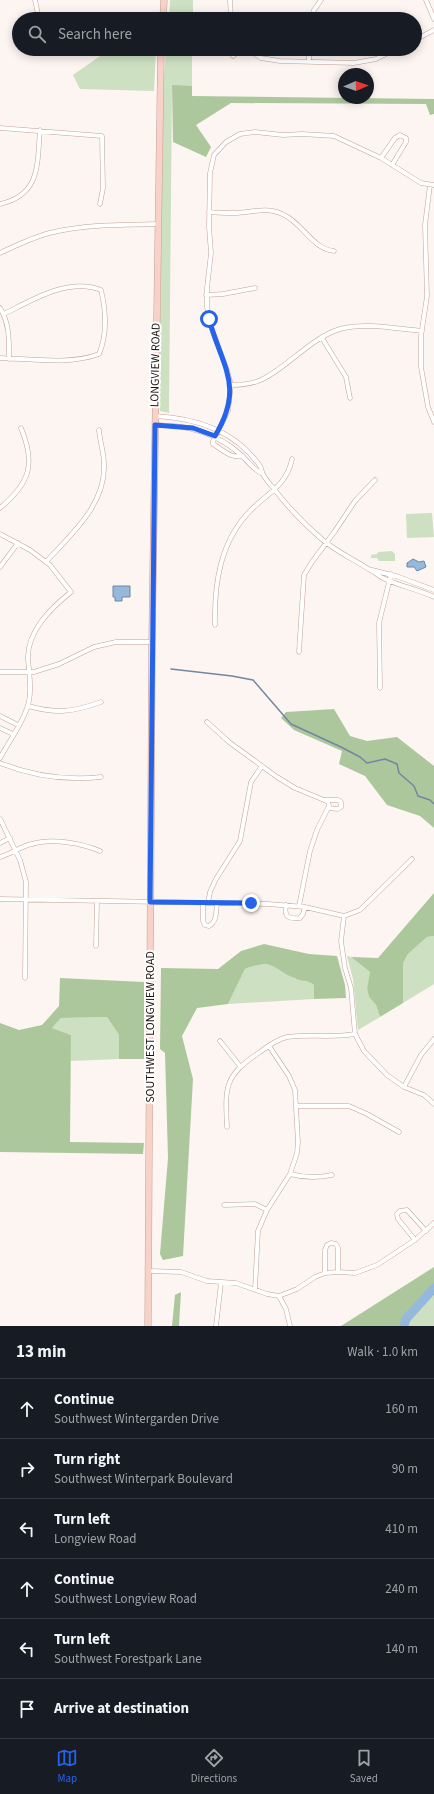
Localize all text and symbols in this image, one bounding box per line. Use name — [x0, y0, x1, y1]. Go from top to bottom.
search box — [12, 12, 422, 56]
icon: search — [26, 23, 48, 45]
text: Search here — [58, 24, 132, 45]
north arrow — [338, 68, 374, 104]
route start — [200, 310, 218, 328]
street label: LONGVIEW ROAD — [146, 323, 165, 407]
route end — [242, 894, 260, 912]
street label: SOUTHWEST LONGVIEW ROAD — [142, 951, 159, 1103]
text: 13 min — [16, 1340, 66, 1364]
text: Walk · 1.0 km — [347, 1343, 418, 1361]
text: Continue — [54, 1389, 114, 1410]
icon: ahead — [16, 1398, 38, 1420]
text: 160 m — [385, 1400, 418, 1418]
text: Southwest Wintergarden Drive — [54, 1410, 219, 1428]
text: Turn right — [54, 1449, 120, 1470]
icon: right — [16, 1458, 38, 1480]
text: 90 m — [392, 1460, 418, 1478]
text: Southwest Winterpark Boulevard — [54, 1470, 233, 1488]
text: Turn left — [54, 1509, 110, 1530]
icon: left — [16, 1518, 38, 1540]
text: 410 m — [385, 1520, 418, 1538]
text: Longview Road — [54, 1530, 136, 1548]
text: Continue — [54, 1569, 114, 1590]
icon: ahead — [16, 1578, 38, 1600]
text: 240 m — [385, 1580, 418, 1598]
text: Southwest Longview Road — [54, 1590, 197, 1608]
text: Turn left — [54, 1629, 110, 1650]
icon: left — [16, 1638, 38, 1660]
text: 140 m — [385, 1640, 418, 1658]
text: Southwest Forestpark Lane — [54, 1650, 202, 1668]
icon: arrive — [16, 1698, 38, 1720]
text: Arrive at destination — [54, 1698, 189, 1719]
tab: Map — [56, 1747, 78, 1786]
tab: Directions — [191, 1747, 237, 1786]
tab: Saved — [350, 1747, 378, 1786]

